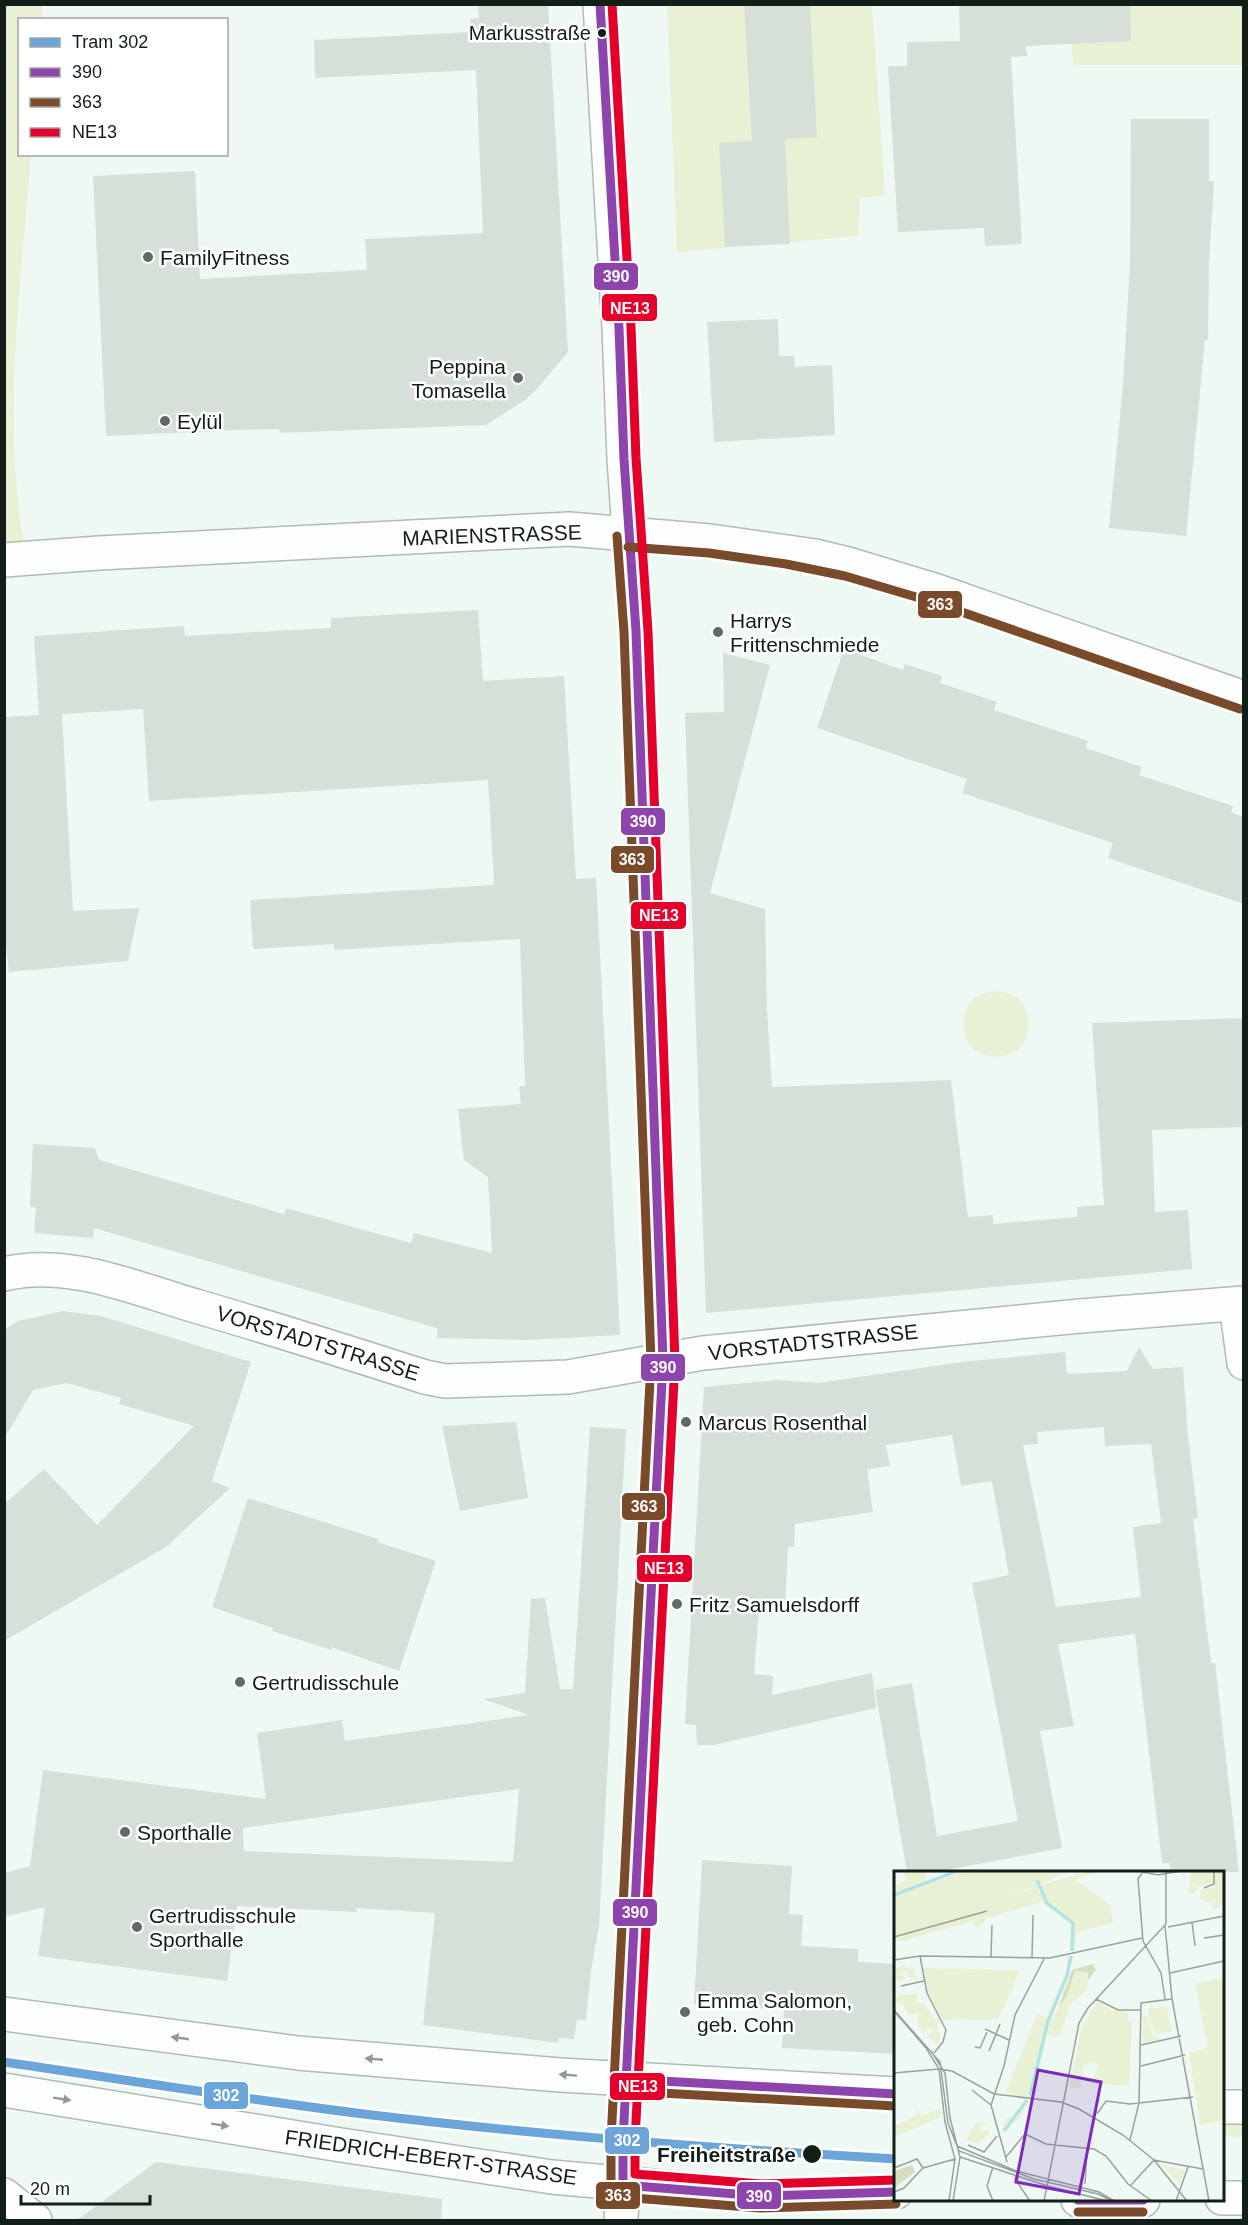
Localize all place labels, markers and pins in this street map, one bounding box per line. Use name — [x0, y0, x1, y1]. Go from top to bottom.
place label: Markusstraße — [469, 22, 591, 44]
marker: Markusstraße — [596, 27, 608, 39]
place label: FamilyFitness — [160, 246, 290, 269]
marker: FamilyFitness — [141, 250, 155, 264]
place label: Peppina Tomasella — [411, 355, 506, 402]
marker: Peppina Tomasella — [511, 371, 525, 385]
place label: Eylül — [177, 410, 223, 433]
marker: Eylül — [158, 414, 172, 428]
place label: Harrys Frittenschmiede — [730, 609, 879, 656]
marker: Harrys Frittenschmiede — [711, 625, 725, 639]
place label: Marcus Rosenthal — [698, 1411, 867, 1434]
marker: Marcus Rosenthal — [679, 1415, 693, 1429]
place label: Fritz Samuelsdorff — [689, 1593, 859, 1616]
marker: Fritz Samuelsdorff — [670, 1597, 684, 1611]
place label: Gertrudisschule — [252, 1671, 399, 1694]
marker: Gertrudisschule — [233, 1675, 247, 1689]
place label: Sporthalle — [137, 1821, 232, 1844]
marker: Sporthalle — [118, 1825, 132, 1839]
place label: Gertrudisschule Sporthalle — [149, 1904, 296, 1951]
marker: Gertrudisschule Sporthalle — [130, 1920, 144, 1934]
place label: Emma Salomon, geb. Cohn — [697, 1989, 852, 2036]
marker: Emma Salomon, geb. Cohn — [678, 2005, 692, 2019]
place label: Freiheitstraße — [657, 2143, 796, 2166]
marker: Freiheitstraße — [801, 2143, 823, 2165]

